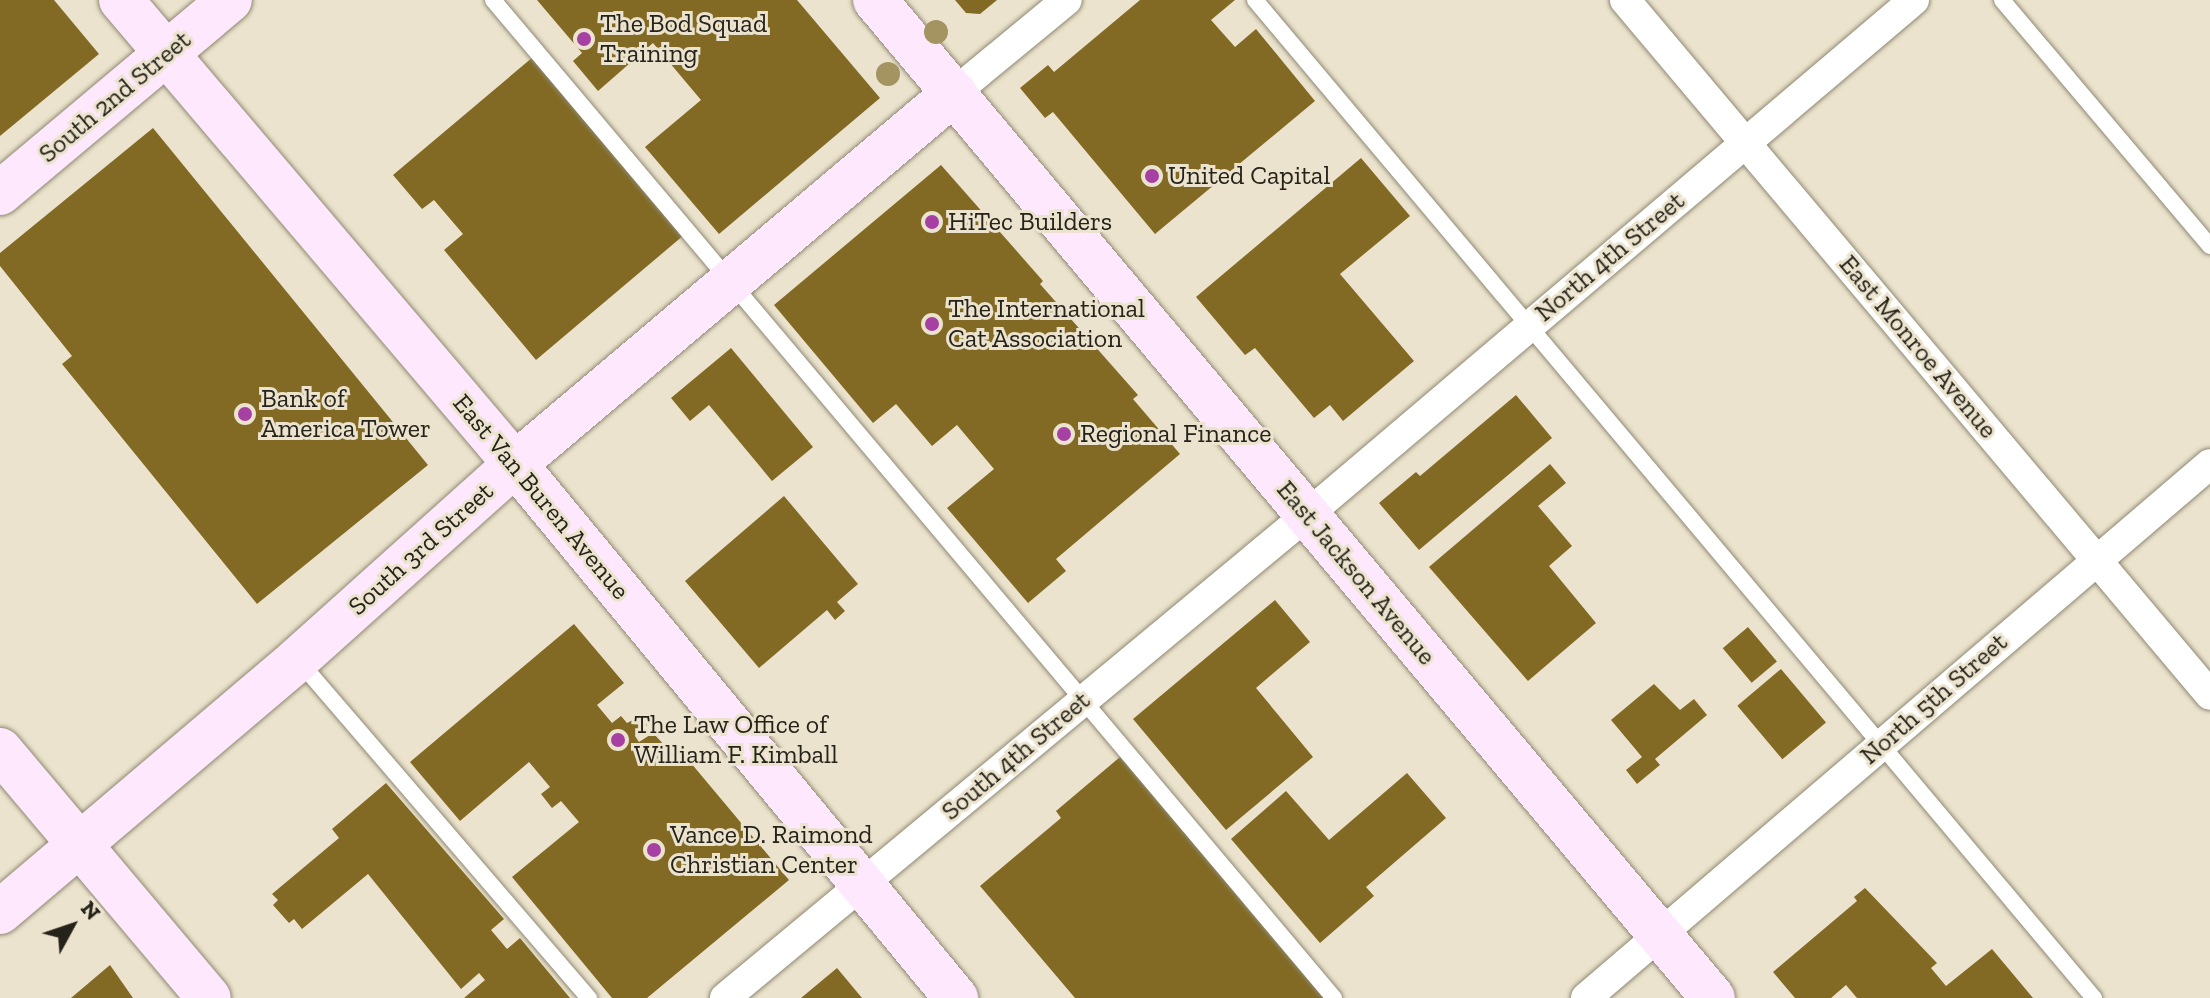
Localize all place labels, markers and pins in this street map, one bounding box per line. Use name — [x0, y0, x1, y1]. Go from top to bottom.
place label: The Bod Squad Training — [600, 8, 767, 70]
marker: The Bod Squad Training — [575, 30, 593, 48]
place label: United Capital — [1168, 160, 1330, 192]
marker: United Capital — [1143, 167, 1161, 185]
place label: HiTec Builders — [948, 206, 1112, 238]
marker: HiTec Builders — [923, 213, 941, 231]
place label: The International Cat Association — [948, 293, 1145, 354]
marker: The International Cat Association — [923, 315, 941, 333]
place label: Bank of America Tower — [261, 383, 431, 444]
marker: Bank of America Tower — [236, 405, 254, 423]
place label: Regional Finance — [1080, 418, 1271, 450]
marker: Regional Finance — [1055, 425, 1073, 443]
place label: The Law Office of William F. Kimball — [634, 709, 838, 770]
marker: The Law Office of William F. Kimball — [609, 731, 627, 749]
place label: Vance D. Raimond Christian Center — [670, 819, 873, 880]
marker: Vance D. Raimond Christian Center — [645, 841, 663, 859]

